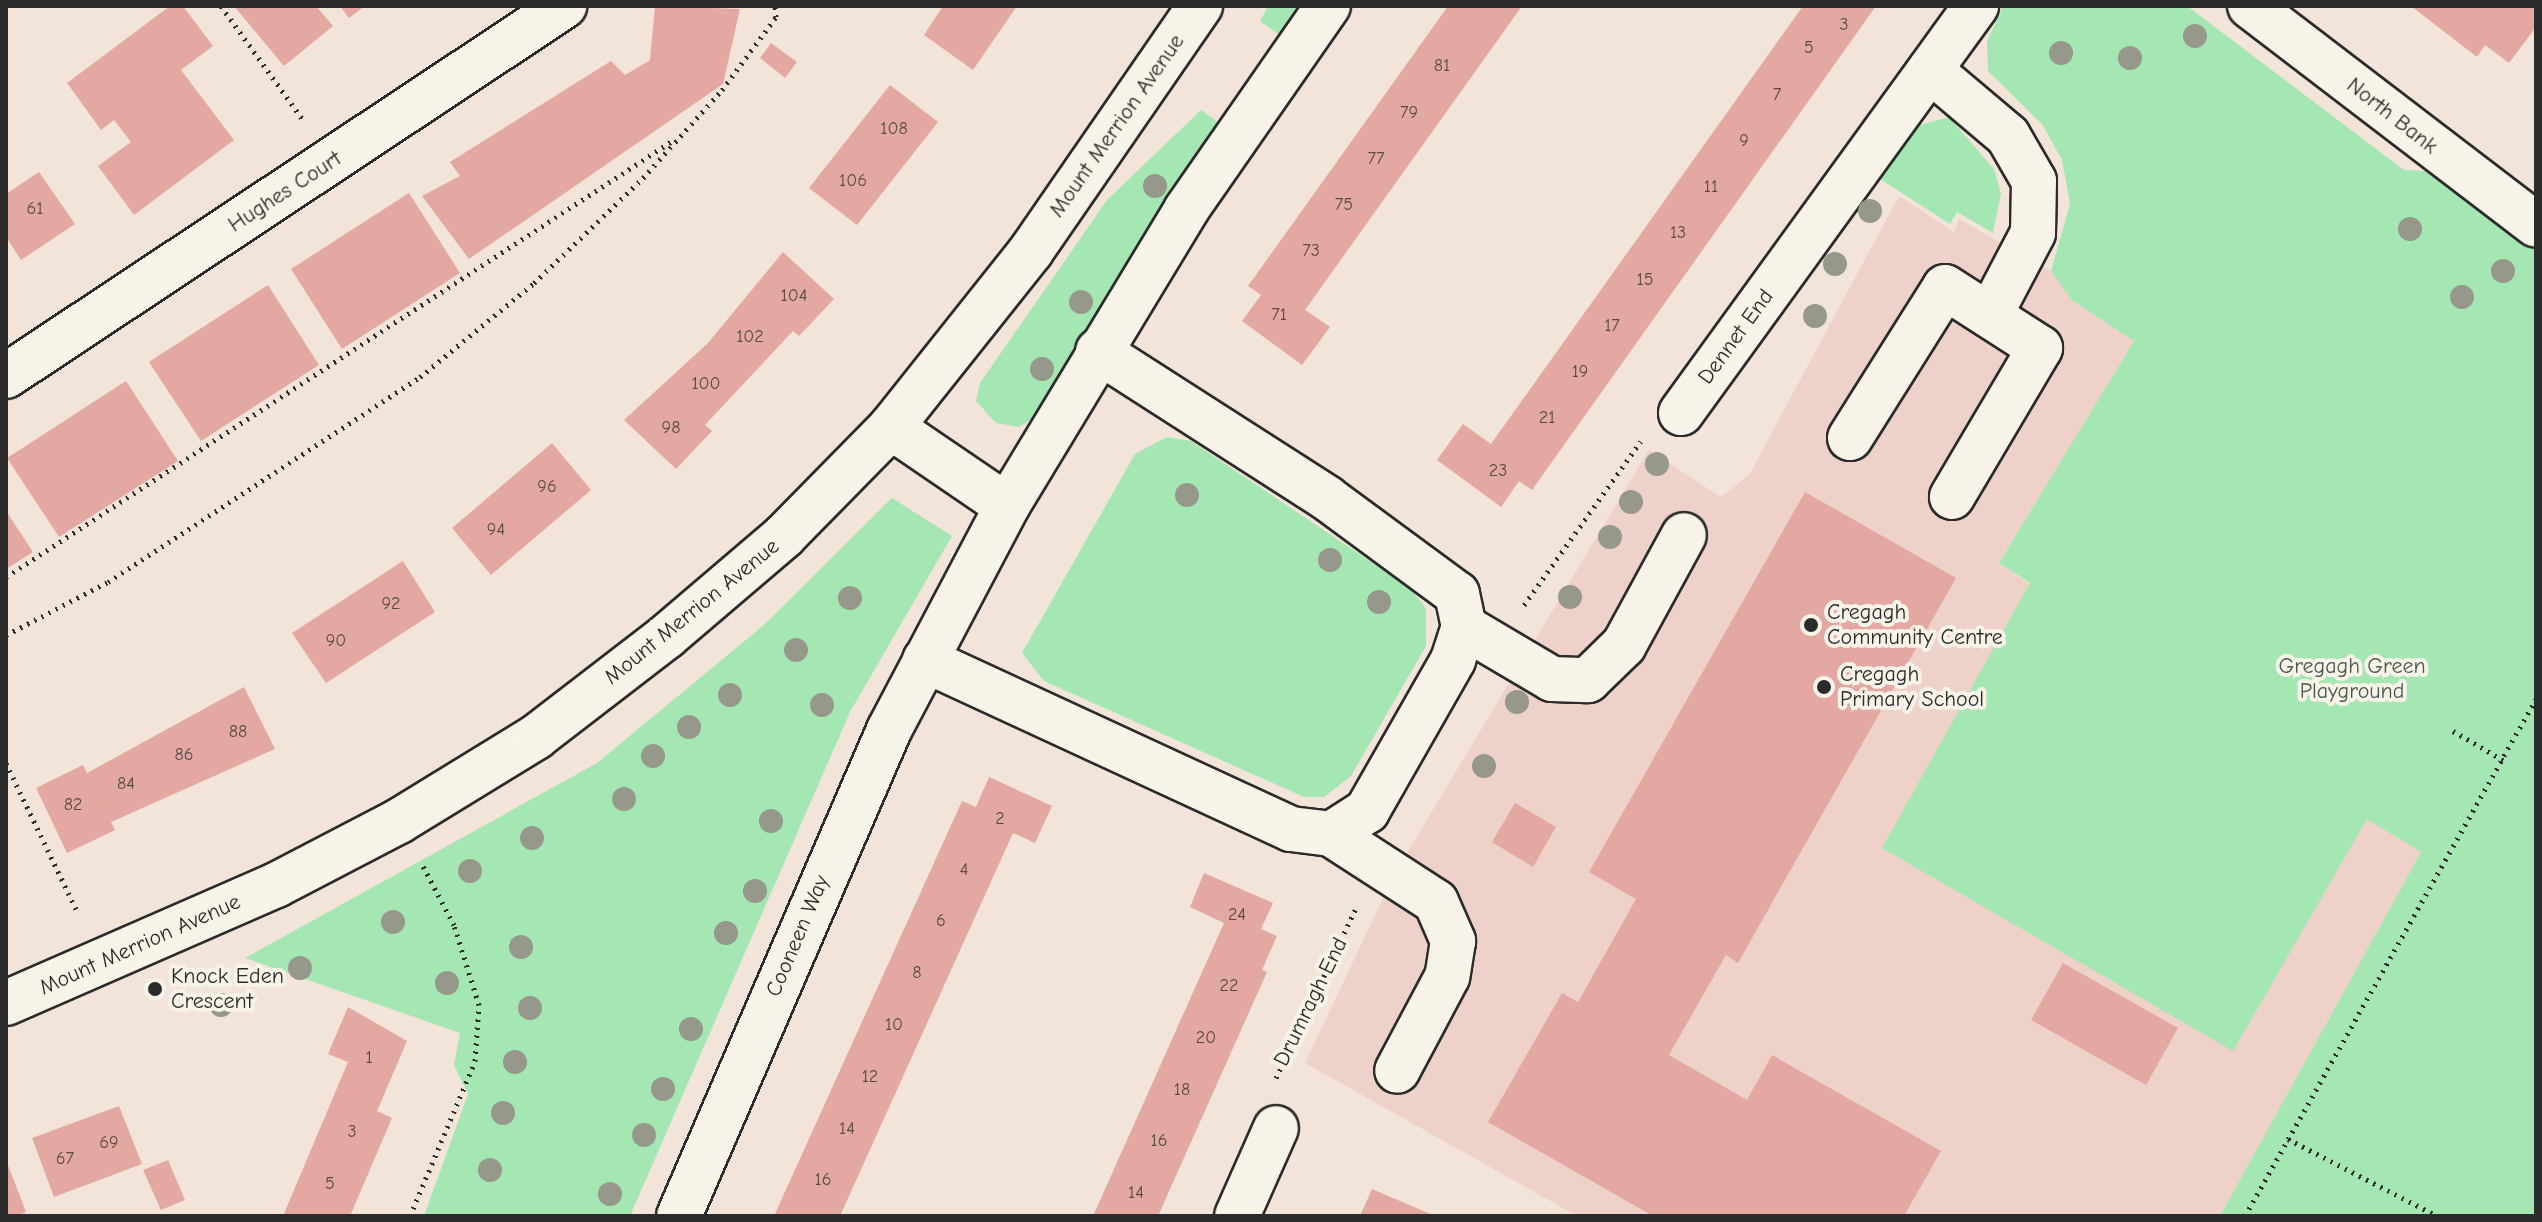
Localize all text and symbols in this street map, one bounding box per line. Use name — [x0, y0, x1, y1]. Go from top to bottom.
house number: 3 — [1839, 14, 1849, 36]
street label: Mount Merrion Avenue — [1044, 29, 1190, 223]
house number: 5 — [1804, 37, 1814, 59]
house number: 81 — [1434, 55, 1450, 77]
street label: North Bank — [2341, 72, 2443, 160]
house number: 7 — [1773, 84, 1781, 106]
house number: 79 — [1400, 102, 1418, 124]
house number: 108 — [880, 118, 908, 140]
house number: 9 — [1739, 130, 1749, 152]
street label: Hughes Court — [223, 146, 347, 238]
house number: 77 — [1367, 148, 1385, 170]
house number: 106 — [839, 170, 867, 192]
house number: 11 — [1704, 176, 1718, 198]
house number: 75 — [1335, 194, 1353, 216]
house number: 61 — [27, 198, 43, 220]
house number: 13 — [1670, 222, 1686, 244]
house number: 73 — [1302, 240, 1320, 262]
house number: 15 — [1637, 269, 1653, 291]
street label: Dennet End — [1693, 284, 1779, 390]
house number: 104 — [781, 285, 807, 307]
house number: 71 — [1271, 304, 1287, 326]
house number: 17 — [1604, 315, 1620, 337]
house number: 102 — [736, 326, 764, 348]
house number: 19 — [1572, 361, 1588, 383]
house number: 100 — [691, 373, 721, 395]
house number: 21 — [1539, 407, 1555, 429]
house number: 98 — [662, 417, 680, 439]
house number: 23 — [1489, 460, 1507, 482]
house number: 96 — [537, 476, 557, 498]
house number: 94 — [487, 519, 505, 541]
street label: Mount Merrion Avenue — [599, 533, 785, 691]
house number: 92 — [382, 593, 400, 615]
place label: Cregagh Community Centre — [1827, 599, 2003, 650]
marker: Cregagh Community Centre — [1802, 616, 1820, 634]
house number: 90 — [326, 630, 346, 652]
park label: Gregagh Green Playground — [2278, 653, 2426, 704]
place label: Cregagh Primary School — [1840, 661, 1984, 712]
marker: Cregagh Primary School — [1815, 678, 1833, 696]
house number: 88 — [229, 721, 247, 743]
house number: 86 — [174, 744, 194, 766]
house number: 84 — [117, 773, 135, 795]
house number: 82 — [64, 794, 82, 816]
house number: 2 — [995, 808, 1005, 830]
house number: 4 — [960, 859, 968, 881]
street label: Cooneen Way — [761, 871, 835, 1001]
street label: Mount Merrion Avenue — [35, 889, 245, 1001]
house number: 24 — [1228, 904, 1246, 926]
house number: 6 — [936, 910, 946, 932]
street label: Drumragh End — [1269, 933, 1353, 1071]
house number: 8 — [912, 962, 922, 984]
place label: Knock Eden Crescent — [171, 963, 284, 1014]
house number: 22 — [1220, 975, 1238, 997]
marker: Knock Eden Crescent — [146, 980, 164, 998]
house number: 10 — [885, 1014, 903, 1036]
house number: 20 — [1196, 1027, 1216, 1049]
house number: 1 — [365, 1047, 373, 1069]
house number: 12 — [862, 1066, 878, 1088]
house number: 18 — [1174, 1079, 1190, 1101]
house number: 14 — [839, 1118, 855, 1140]
house number: 3 — [347, 1121, 357, 1143]
house number: 16 — [1151, 1130, 1167, 1152]
house number: 69 — [99, 1132, 119, 1154]
house number: 67 — [56, 1148, 74, 1170]
house number: 16 — [815, 1169, 831, 1191]
house number: 5 — [325, 1173, 335, 1195]
house number: 14 — [1128, 1182, 1144, 1204]

